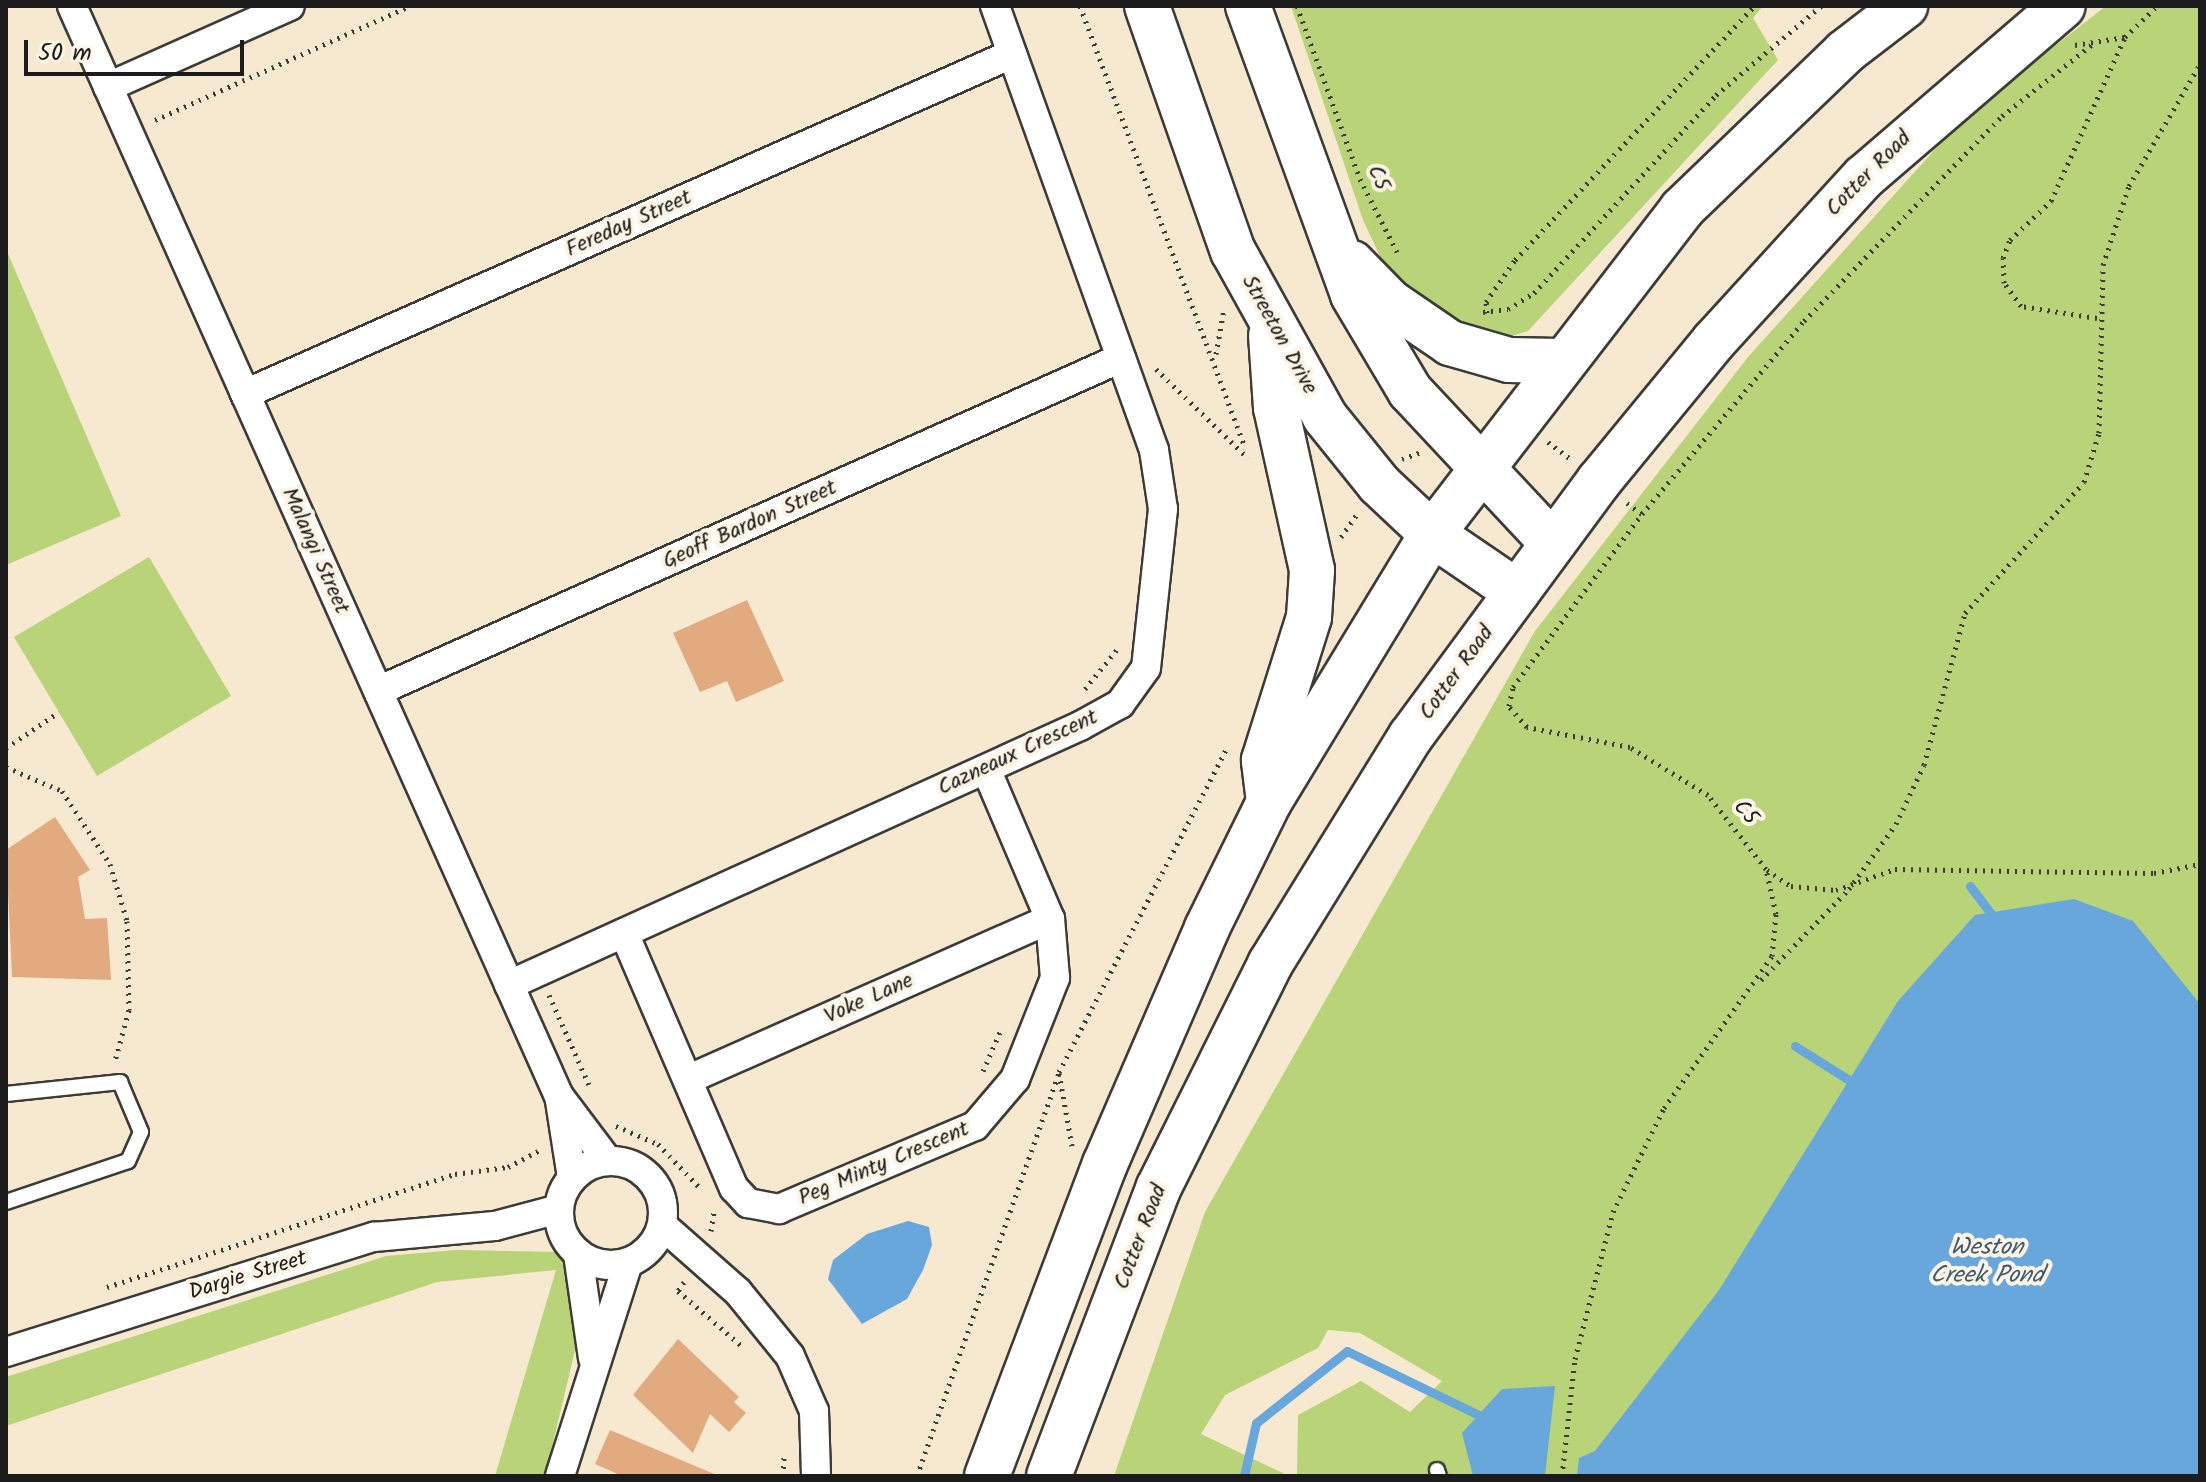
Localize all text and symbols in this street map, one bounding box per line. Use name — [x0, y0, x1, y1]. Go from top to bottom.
scale bar — [28, 24, 248, 74]
text: 50 m — [38, 34, 92, 73]
street label: Cotter Road — [1821, 126, 1917, 222]
street label: C5 — [1361, 161, 1395, 195]
street label: Fereday Street — [562, 185, 696, 263]
street label: Streeton Drive — [1235, 271, 1323, 399]
street label: Geoff Bardon Street — [659, 475, 841, 575]
street label: Malangi Street — [275, 484, 355, 618]
street label: Cotter Road — [1414, 621, 1500, 725]
street label: Cazneaux Crescent — [934, 704, 1102, 802]
street label: C5 — [1727, 795, 1763, 831]
street label: Voke Lane — [820, 968, 918, 1030]
street label: Peg Minty Crescent — [795, 1116, 973, 1212]
street label: Cotter Road — [1109, 1181, 1173, 1293]
water label: Weston Creek Pond — [1930, 1234, 2044, 1290]
street label: Dargie Street — [186, 1246, 310, 1306]

